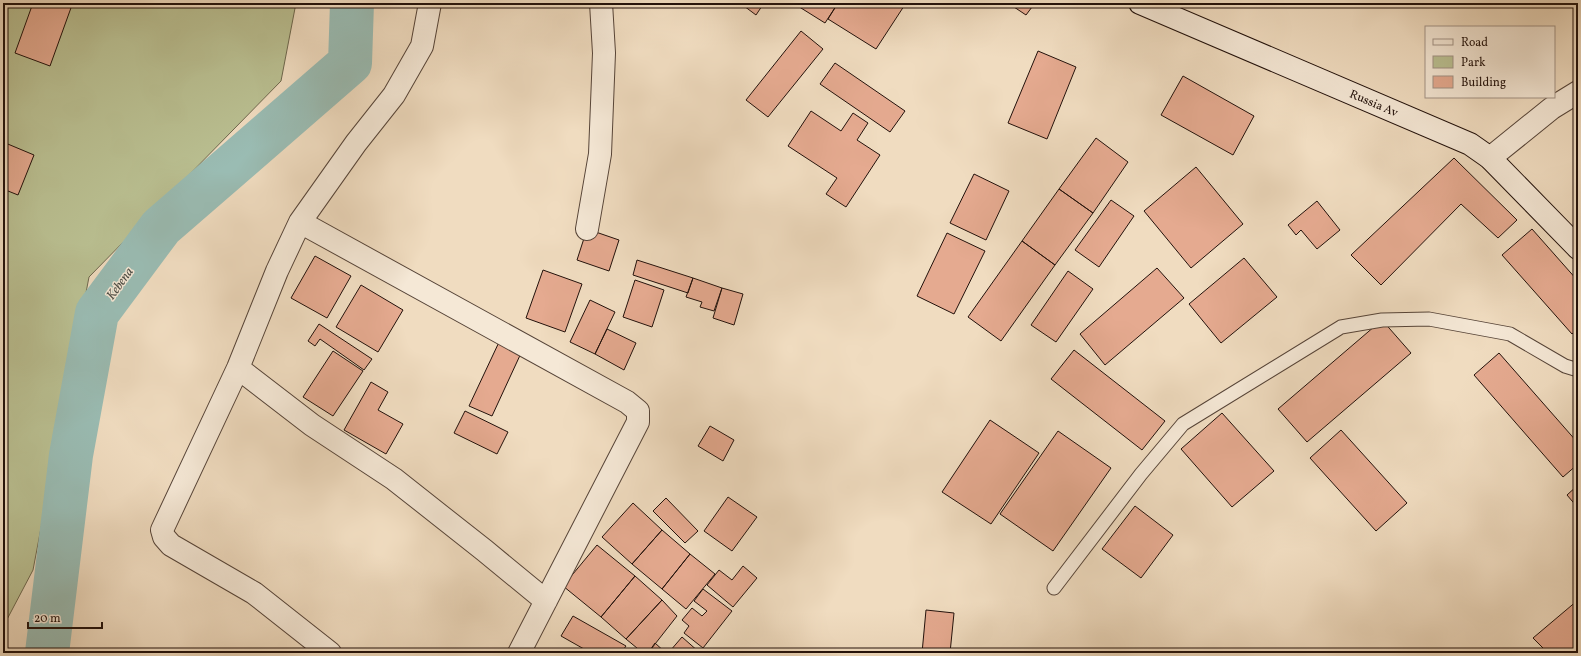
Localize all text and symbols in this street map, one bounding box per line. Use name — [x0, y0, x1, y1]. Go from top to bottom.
legend — [1425, 26, 1555, 98]
text: Road — [1461, 35, 1488, 51]
text: Park — [1461, 55, 1486, 71]
text: Building — [1461, 75, 1506, 91]
street label: Russia Av — [1347, 87, 1401, 122]
water label: Kebena — [103, 264, 139, 304]
scale bar — [28, 604, 102, 630]
text: 20 m — [34, 611, 61, 627]

